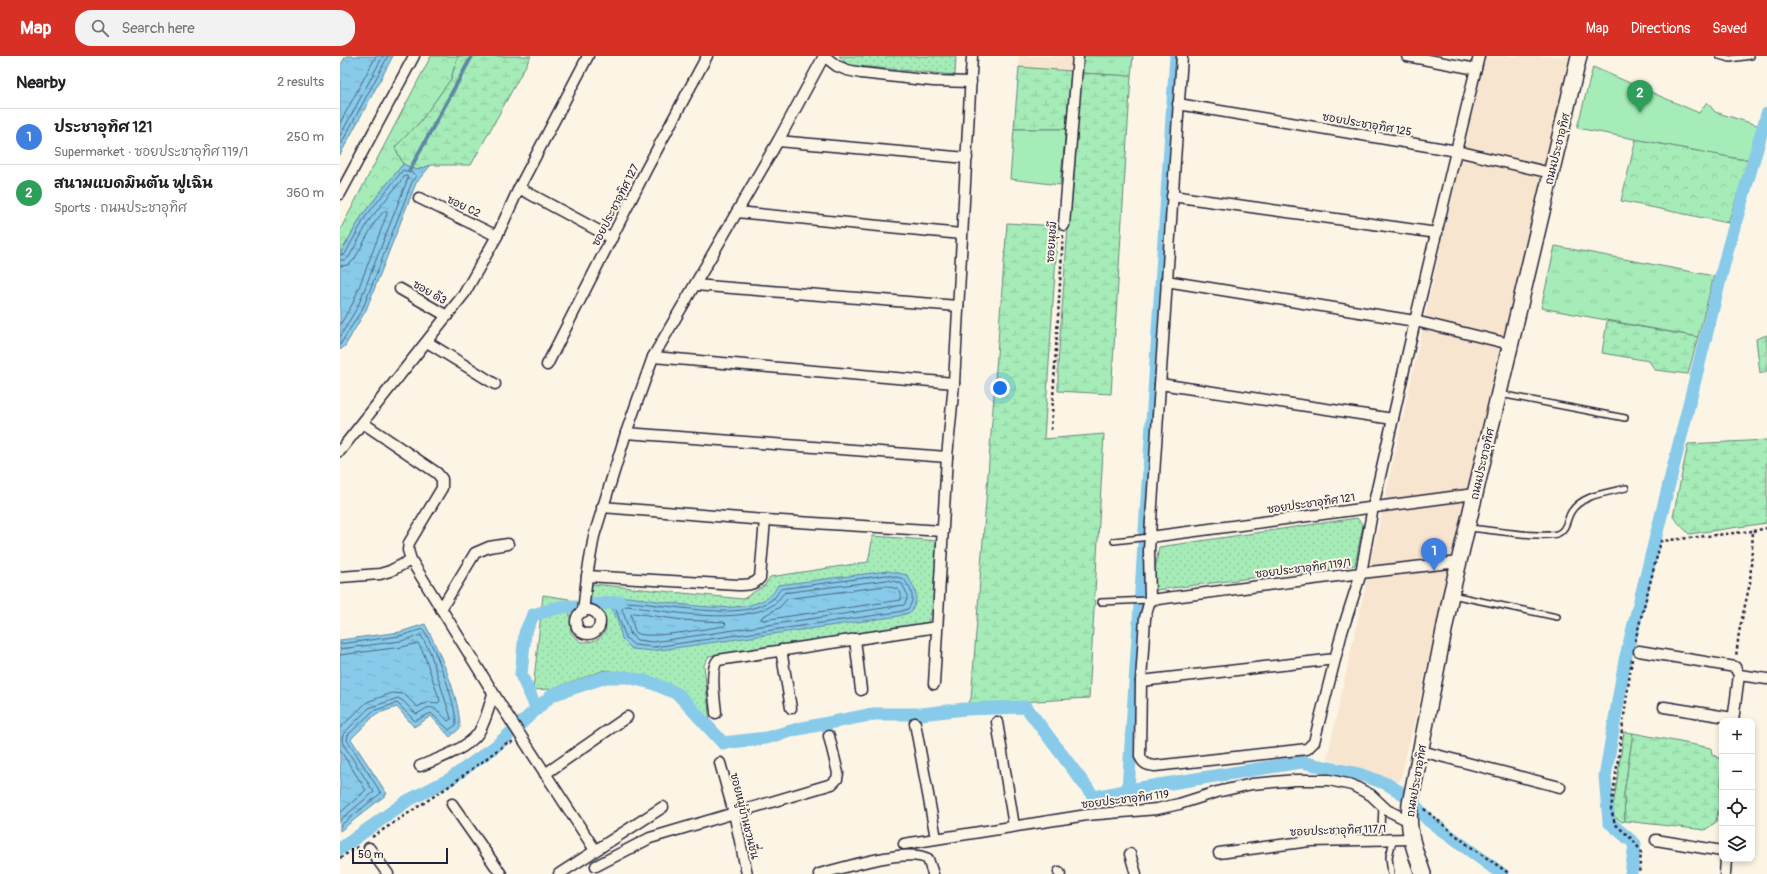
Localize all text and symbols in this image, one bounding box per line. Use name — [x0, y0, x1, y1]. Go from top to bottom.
search box — [75, 10, 355, 46]
text: Map — [20, 16, 51, 40]
icon: search — [89, 17, 111, 39]
text: Search here — [121, 19, 195, 38]
text: Map — [1586, 20, 1609, 37]
text: Directions — [1631, 20, 1690, 37]
text: Saved — [1712, 20, 1747, 37]
text: Nearby — [16, 72, 65, 93]
text: 2 results — [277, 74, 324, 90]
pin: 2 — [1627, 80, 1653, 113]
street label: ซอยประชาอุทิศ 125 — [1321, 109, 1413, 141]
street label: ถนนประชาอุทิศ — [1541, 111, 1575, 186]
text: ประชาอุทิศ 121 — [54, 118, 152, 137]
text: 1 — [26, 129, 32, 145]
text: 250 m — [286, 129, 324, 145]
text: Supermarket · ซอยประชาอุทิศ 119/1 — [54, 144, 248, 160]
street label: ซอยประชาอุทิศ 127 — [588, 161, 644, 249]
text: สนามแบดมินตัน ฟูเฉิน — [54, 174, 213, 193]
text: 2 — [25, 185, 33, 201]
text: 360 m — [286, 185, 324, 201]
street label: ซอย C2 — [445, 193, 483, 220]
text: Sports · ถนนประชาอุทิศ — [54, 200, 186, 216]
street label: ซอยนุชมี — [1043, 221, 1061, 263]
street label: ซอย ดี3 — [411, 277, 449, 307]
your location — [990, 378, 1010, 398]
street label: ถนนประชาอุทิศ — [1467, 426, 1499, 501]
street label: ซอยประชาอุทิศ 121 — [1266, 490, 1356, 518]
pin: 1 — [1421, 538, 1447, 571]
street label: ซอยประชาอุทิศ 119/1 — [1254, 555, 1352, 583]
map controls — [1719, 718, 1755, 862]
button: + — [1719, 718, 1755, 754]
street label: ถนนประชาอุทิศ — [1403, 743, 1431, 818]
button: − — [1719, 754, 1755, 790]
street label: ซอยหมู่บ้านชวนชื่น — [726, 770, 766, 861]
street label: ซอยประชาอุทิศ 119 — [1080, 787, 1170, 813]
button: locate — [1719, 790, 1755, 826]
street label: ซอยประชาอุทิศ 117/1 — [1289, 821, 1387, 841]
button: layers — [1719, 826, 1755, 862]
scale bar — [352, 846, 448, 865]
text: 50 m — [358, 848, 384, 861]

